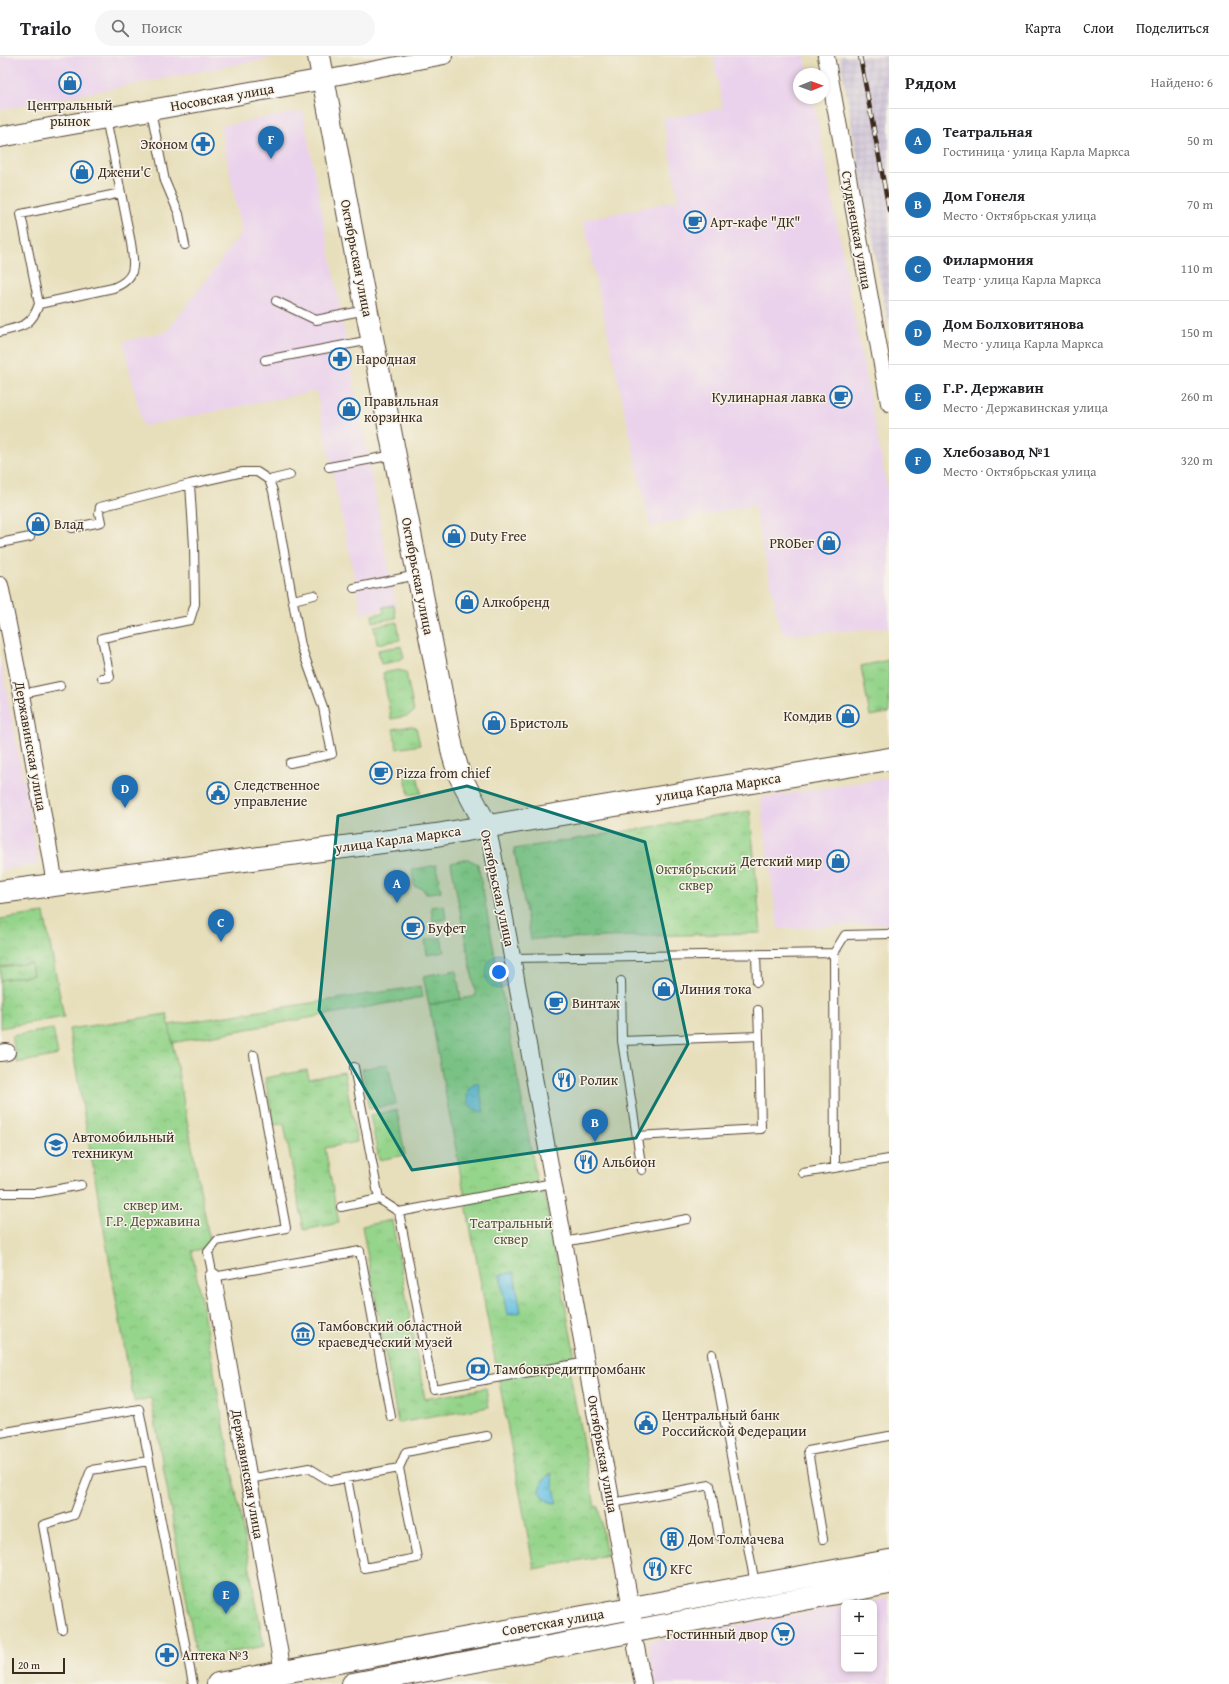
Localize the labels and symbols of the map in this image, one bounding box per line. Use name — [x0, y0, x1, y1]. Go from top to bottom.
north arrow — [793, 68, 829, 104]
shop icon: Центральный рынок — [57, 70, 83, 96]
street label: Носовская улица — [169, 78, 276, 116]
place label: Центральный рынок — [27, 95, 113, 131]
pin: F — [258, 126, 284, 159]
pharmacy icon: Эконом — [190, 131, 216, 157]
place label: Эконом — [140, 134, 188, 154]
shop icon: Джени'С — [69, 159, 95, 185]
place label: Джени'С — [97, 162, 152, 182]
street label: Студенецкая улица — [837, 169, 877, 291]
street label: Октябрьская улица — [336, 198, 378, 319]
cafe icon: Арт-кафе "ДК" — [682, 209, 708, 235]
place label: Арт-кафе "ДК" — [710, 212, 801, 232]
pharmacy icon: Народная — [327, 346, 353, 372]
place label: Народная — [356, 349, 416, 369]
cafe icon: Кулинарная лавка — [828, 384, 854, 410]
place label: Кулинарная лавка — [712, 387, 826, 407]
place label: Правильная корзинка — [364, 391, 439, 427]
shop icon: Правильная корзинка — [336, 396, 362, 422]
shop icon: Влад — [25, 511, 51, 537]
place label: Влад — [54, 514, 84, 534]
street label: Октябрьская улица — [397, 516, 439, 637]
shop icon: Duty Free — [441, 523, 467, 549]
place label: Duty Free — [470, 526, 527, 546]
shop icon: PROБег — [816, 530, 842, 556]
place label: PROБег — [769, 533, 814, 553]
shop icon: Алкобренд — [454, 589, 480, 615]
place label: Алкобренд — [482, 592, 550, 612]
street label: Державинская улица — [10, 679, 52, 813]
shop icon: Комдив — [835, 703, 861, 729]
place label: Комдив — [783, 706, 832, 726]
shop icon: Бристоль — [481, 710, 507, 736]
place label: Бристоль — [510, 713, 569, 733]
cafe icon: Pizza from chief — [368, 760, 394, 786]
place label: Pizza from chief — [396, 763, 491, 783]
street label: улица Карла Маркса — [653, 767, 782, 807]
pin: D — [112, 775, 138, 808]
place label: Следственное управление — [233, 775, 320, 811]
public building icon: Следственное управление — [205, 780, 231, 806]
street label: улица Карла Маркса — [333, 820, 462, 858]
street label: Октябрьская улица — [476, 828, 520, 949]
shop icon: Детский мир — [825, 848, 851, 874]
place label: Детский мир — [740, 851, 822, 871]
park label: Октябрьский сквер — [655, 859, 737, 895]
pin: A — [384, 870, 410, 903]
pin: C — [208, 909, 234, 942]
cafe icon: Буфет — [400, 915, 426, 941]
place label: Буфет — [428, 918, 466, 938]
your location — [489, 962, 509, 982]
shop icon: Линия тока — [651, 976, 677, 1002]
place label: Линия тока — [680, 979, 752, 999]
cafe icon: Винтаж — [543, 990, 569, 1016]
place label: Винтаж — [572, 993, 621, 1013]
restaurant icon: Ролик — [551, 1067, 577, 1093]
place label: Ролик — [580, 1070, 619, 1090]
pin: B — [582, 1109, 608, 1142]
place label: Автомобильный техникум — [72, 1127, 174, 1163]
school or university icon: Автомобильный техникум — [43, 1132, 69, 1158]
restaurant icon: Альбион — [573, 1149, 599, 1175]
place label: Альбион — [602, 1152, 656, 1172]
park label: сквер им. Г.Р. Державина — [106, 1195, 200, 1231]
park label: Театральный сквер — [470, 1213, 552, 1249]
place label: Тамбовский областной краеведческий музей — [318, 1316, 462, 1352]
museum icon: Тамбовский областной краеведческий музей — [290, 1321, 316, 1347]
bank icon: Тамбовкредитпромбанк — [465, 1356, 491, 1382]
place label: Тамбовкредитпромбанк — [494, 1359, 646, 1379]
street label: Октябрьская улица — [583, 1394, 623, 1515]
place label: Центральный банк Российской Федерации — [662, 1405, 807, 1441]
street label: Державинская улица — [227, 1407, 269, 1541]
public building icon: Центральный банк Российской Федерации — [633, 1410, 659, 1436]
building icon: Дом Толмачева — [659, 1526, 685, 1552]
place label: Дом Толмачева — [687, 1529, 784, 1549]
restaurant icon: KFC — [642, 1556, 668, 1582]
place label: KFC — [670, 1559, 693, 1579]
pin: E — [213, 1581, 239, 1614]
street label: Советская улица — [501, 1603, 606, 1641]
supermarket icon: Гостинный двор — [770, 1621, 796, 1647]
place label: Гостинный двор — [666, 1624, 768, 1644]
pharmacy icon: Аптека №3 — [154, 1642, 180, 1668]
place label: Аптека №3 — [182, 1645, 249, 1665]
scale bar — [12, 1656, 65, 1675]

